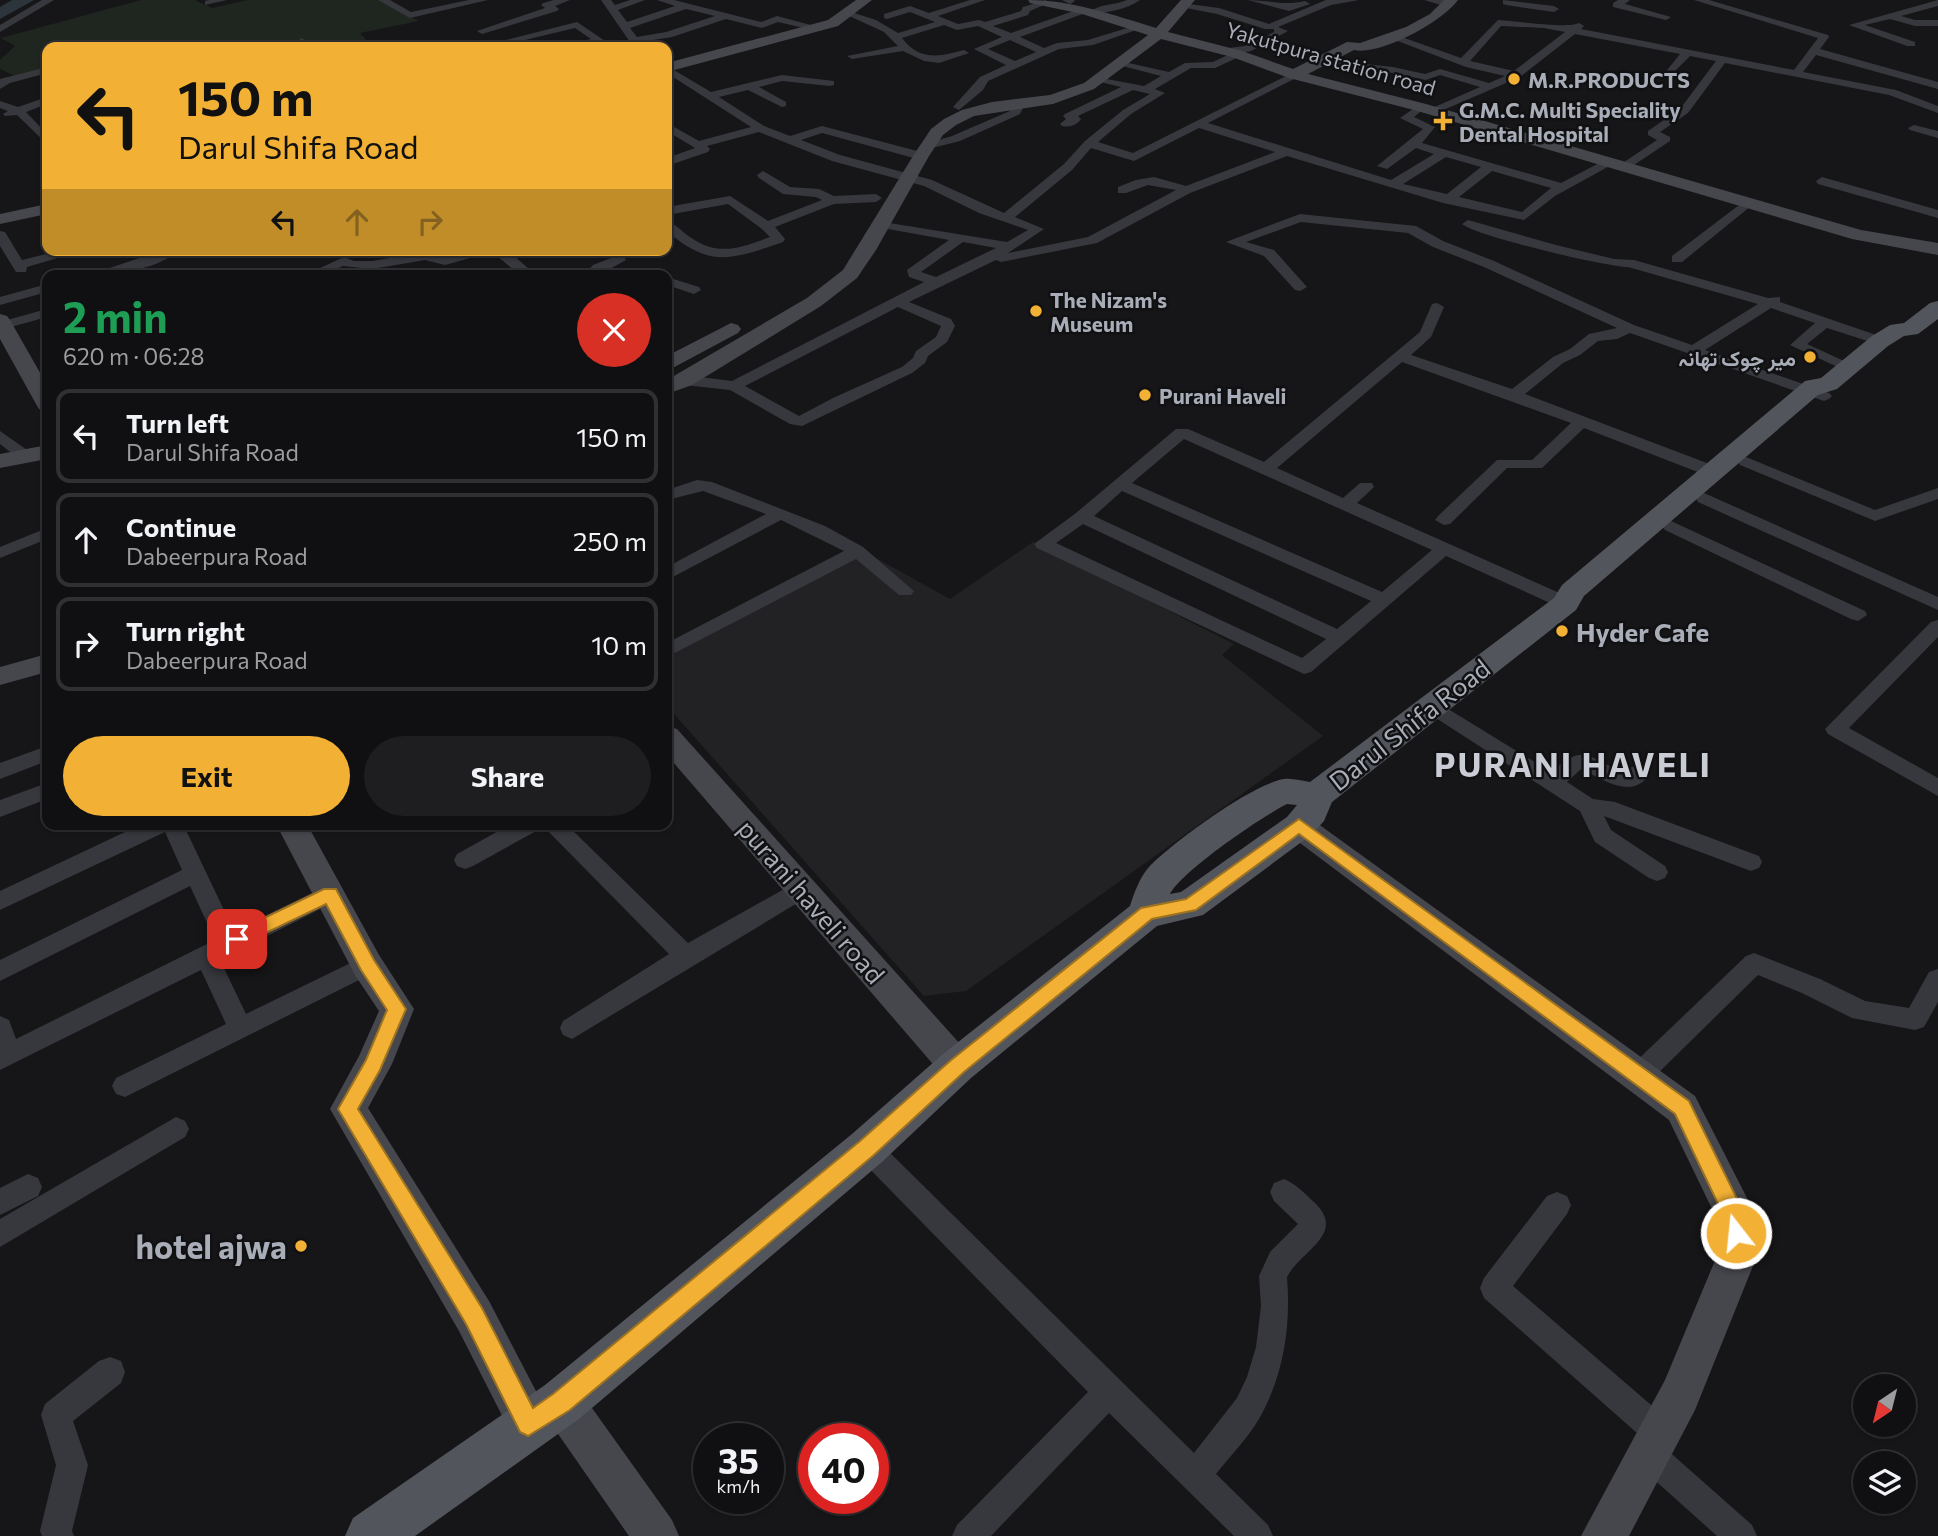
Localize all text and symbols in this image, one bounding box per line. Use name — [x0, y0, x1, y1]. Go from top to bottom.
street label: Yakutpura station road — [1223, 16, 1439, 100]
text: 150 m — [178, 66, 313, 126]
place label: M.R.PRODUCTS — [1528, 67, 1690, 92]
icon: left — [63, 70, 154, 161]
marker: M.R.PRODUCTS — [1506, 71, 1522, 87]
place label: G.M.C. Multi Speciality Dental Hospital — [1459, 97, 1681, 146]
marker: G.M.C. Multi Speciality Dental Hospital — [1433, 111, 1453, 131]
text: Darul Shifa Road — [178, 126, 418, 166]
icon: left — [265, 203, 303, 241]
icon: ahead — [338, 203, 376, 241]
icon: right — [411, 203, 449, 241]
place label: The Nizam's Museum — [1050, 287, 1167, 336]
text: 2 min — [63, 290, 168, 342]
button: close — [577, 293, 651, 367]
marker: The Nizam's Museum — [1028, 303, 1044, 319]
text: 620 m · 06:28 — [63, 342, 204, 370]
place label: میر چوک تھانہ — [1678, 345, 1796, 373]
marker: میر چوک تھانہ — [1802, 349, 1818, 365]
place label: Purani Haveli — [1159, 383, 1286, 408]
marker: Purani Haveli — [1137, 387, 1153, 403]
text: Turn left — [126, 407, 229, 438]
icon: left — [67, 417, 105, 455]
text: 150 m — [576, 421, 647, 452]
text: Darul Shifa Road — [126, 438, 299, 466]
text: Continue — [126, 511, 236, 542]
icon: ahead — [67, 521, 105, 559]
text: 250 m — [573, 525, 647, 556]
text: Dabeerpura Road — [126, 542, 308, 570]
text: Turn right — [126, 615, 245, 646]
place label: Hyder Cafe — [1576, 616, 1709, 647]
marker: Hyder Cafe — [1554, 623, 1570, 639]
icon: right — [67, 625, 105, 663]
text: 10 m — [591, 629, 647, 660]
text: Dabeerpura Road — [126, 646, 308, 674]
street label: Darul Shifa Road — [1322, 652, 1496, 796]
button: Exit — [63, 736, 350, 816]
button: Share — [364, 736, 651, 816]
district label: PURANI HAVELI — [1434, 743, 1712, 784]
street label: purani haveli road — [732, 813, 892, 989]
pin — [207, 909, 267, 969]
icon: arrive — [218, 920, 256, 958]
position arrow — [1699, 1196, 1773, 1270]
place label: hotel ajwa — [136, 1226, 287, 1266]
marker: hotel ajwa — [293, 1238, 309, 1254]
north arrow — [1853, 1374, 1916, 1437]
map controls — [1853, 1374, 1916, 1514]
speed limit sign: 40 — [798, 1423, 889, 1514]
text: 35 — [718, 1438, 759, 1481]
button: layers — [1853, 1451, 1916, 1514]
text: km/h — [717, 1475, 760, 1497]

